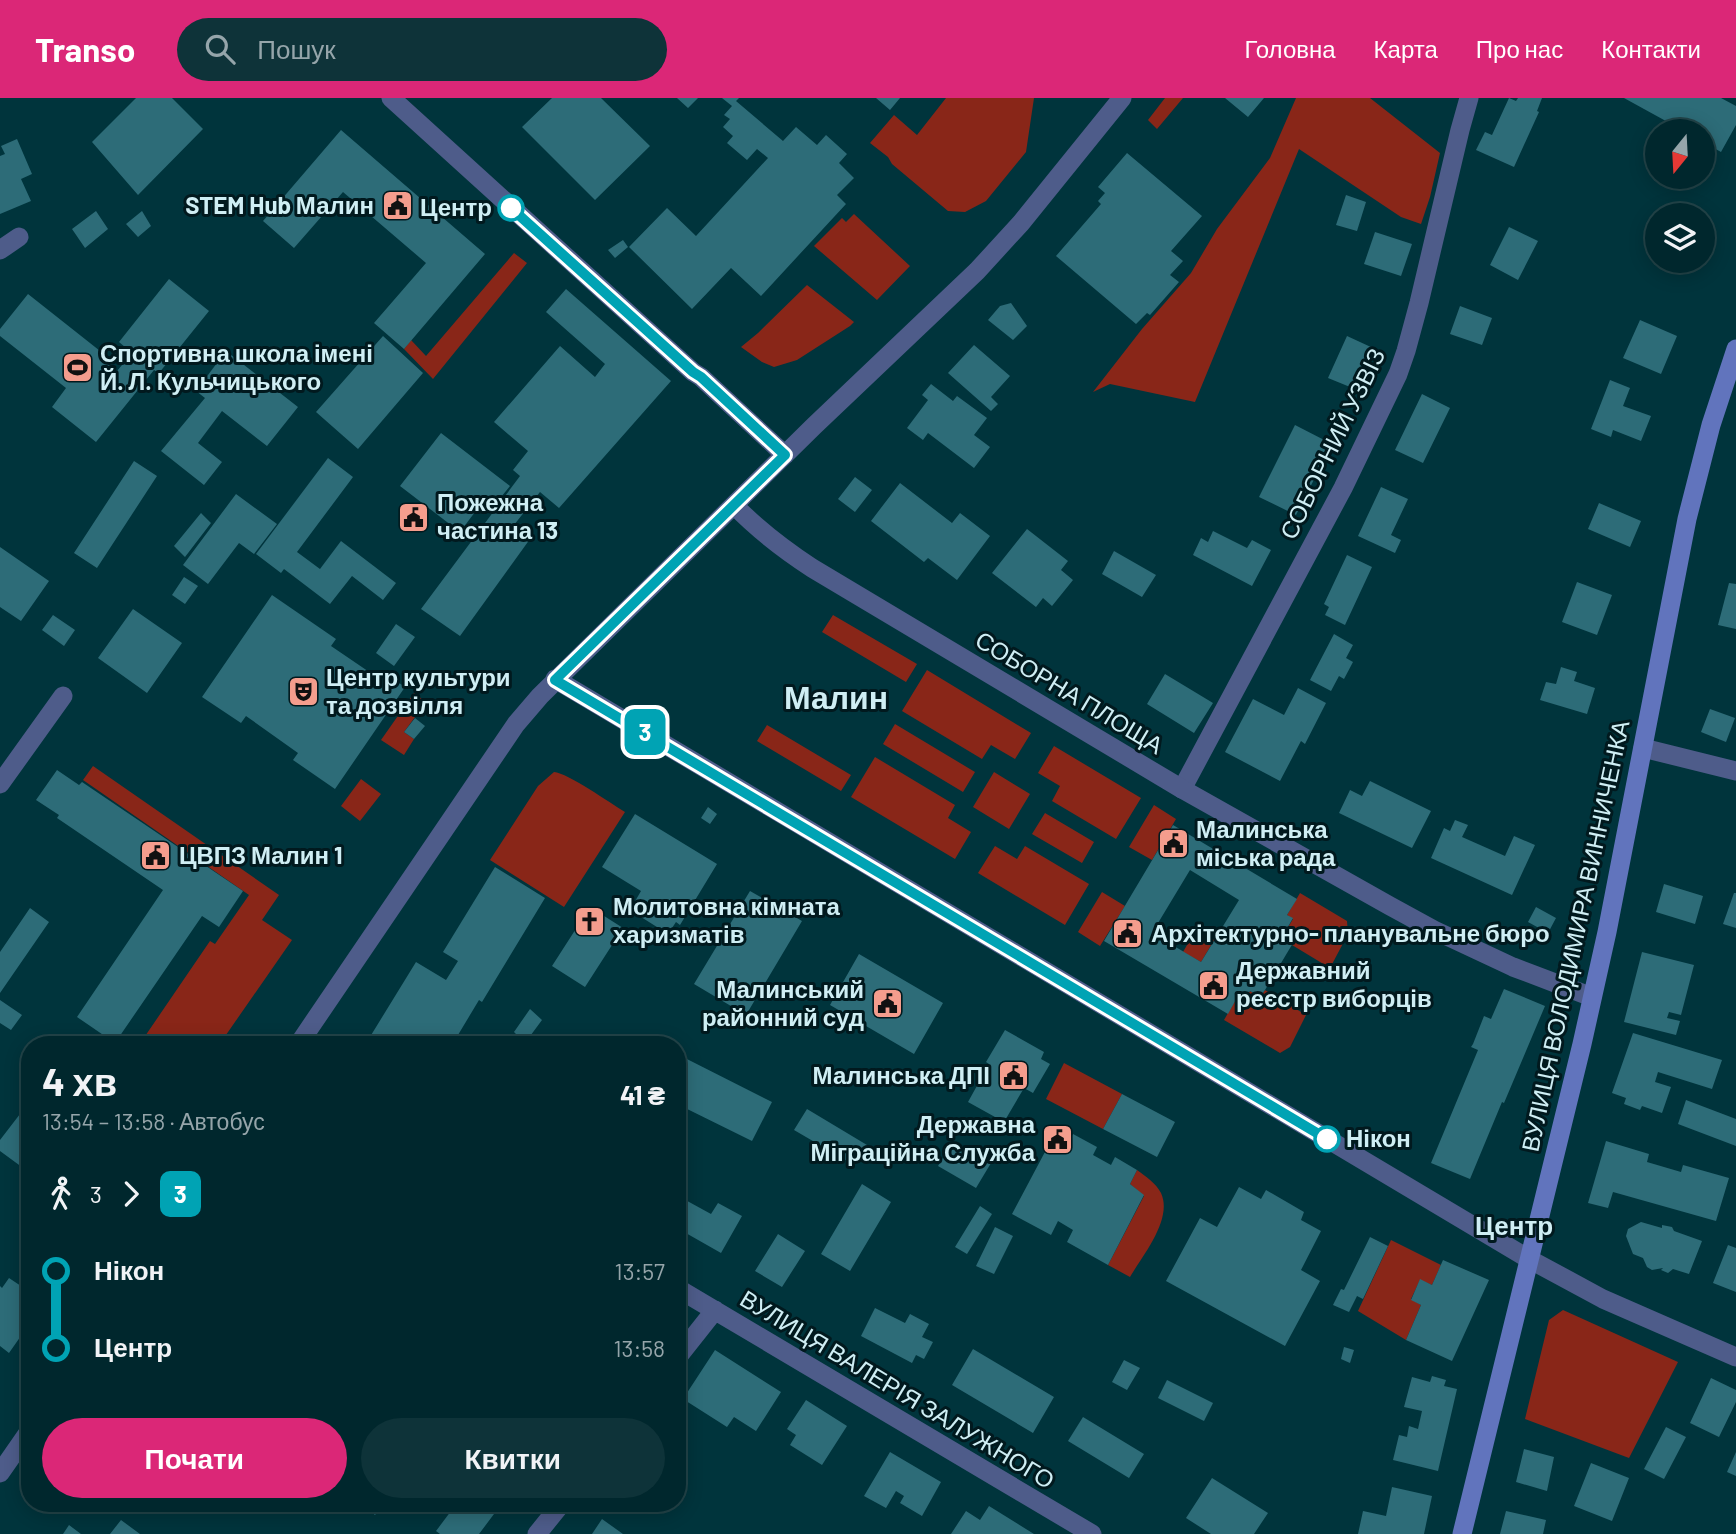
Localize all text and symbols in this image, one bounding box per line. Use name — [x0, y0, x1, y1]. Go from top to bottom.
search box — [177, 18, 667, 81]
text: Transo — [35, 29, 135, 69]
icon: search — [201, 30, 239, 68]
text: Пошук — [257, 33, 336, 64]
text: Головна — [1244, 34, 1336, 63]
text: Карта — [1374, 34, 1438, 63]
text: Про нас — [1476, 34, 1563, 63]
text: Контакти — [1601, 34, 1701, 63]
north arrow — [1645, 119, 1715, 189]
map controls — [1645, 119, 1715, 273]
public building icon: STEM Hub Малин — [380, 189, 414, 223]
place label: STEM Hub Малин — [185, 190, 374, 219]
place label: Центр — [420, 192, 492, 221]
marker: Центр — [498, 195, 524, 221]
button: layers — [1645, 203, 1715, 273]
place label: Спортивна школа імені Й. Л. Кульчицького — [100, 338, 373, 395]
street label: СОБОРНИЙ УЗВІЗ — [1273, 343, 1390, 543]
sports icon: Спортивна школа імені Й. Л. Кульчицького — [60, 351, 94, 385]
place label: Пожежна частина 13 — [437, 487, 558, 544]
public building icon: Пожежна частина 13 — [397, 500, 431, 534]
street label: СОБОРНА ПЛОЩА — [971, 624, 1169, 759]
place label: Центр культури та дозвілля — [326, 662, 511, 719]
theatre icon: Центр культури та дозвілля — [286, 675, 320, 709]
district label: Малин — [784, 677, 888, 715]
line badge: 3 — [622, 709, 668, 755]
text: 3 — [639, 717, 651, 746]
street label: ВУЛИЦЯ ВОЛОДИМИРА ВИННИЧЕНКА — [1515, 717, 1635, 1154]
place label: Малинська міська рада — [1196, 814, 1336, 871]
public building icon: Малинська міська рада — [1156, 827, 1190, 861]
public building icon: ЦВПЗ Малин 1 — [139, 839, 173, 873]
place label: ЦВПЗ Малин 1 — [179, 840, 342, 869]
place label: Молитовна кімната харизматів — [613, 891, 841, 948]
church icon: Молитовна кімната харизматів — [573, 904, 607, 938]
public building icon: Архітектурно- планувальне бюро — [1111, 917, 1145, 951]
place label: Архітектурно- планувальне бюро — [1151, 918, 1550, 947]
place label: Державний реєстр виборців — [1236, 955, 1432, 1012]
public building icon: Державний реєстр виборців — [1196, 968, 1230, 1002]
place label: Малинський районний суд — [702, 974, 864, 1031]
public building icon: Малинський районний суд — [870, 987, 904, 1021]
text: 4 хв — [42, 1058, 117, 1104]
public building icon: Малинська ДПІ — [996, 1059, 1030, 1093]
place label: Малинська ДПІ — [813, 1060, 990, 1089]
text: 41 ₴ — [620, 1079, 665, 1110]
text: 13:54 – 13:58 · Автобус — [42, 1107, 265, 1135]
place label: Державна Міграційна Служба — [810, 1109, 1036, 1166]
public building icon: Державна Міграційна Служба — [1041, 1122, 1075, 1156]
place label: Нікон — [1346, 1123, 1411, 1152]
marker: Нікон — [1314, 1126, 1340, 1152]
icon: walk — [42, 1175, 80, 1213]
icon: forward — [112, 1175, 150, 1213]
text: 3 — [174, 1179, 187, 1208]
text: 3 — [90, 1180, 102, 1208]
district label: Центр — [1475, 1209, 1553, 1240]
text: Нікон — [94, 1254, 164, 1285]
text: 13:57 — [615, 1257, 665, 1285]
street label: ВУЛИЦЯ ВАЛЕРІЯ ЗАЛУЖНОГО — [735, 1283, 1060, 1494]
text: Центр — [94, 1331, 172, 1362]
text: 13:58 — [614, 1334, 665, 1362]
button: Почати — [42, 1418, 347, 1498]
button: Квитки — [361, 1418, 665, 1498]

